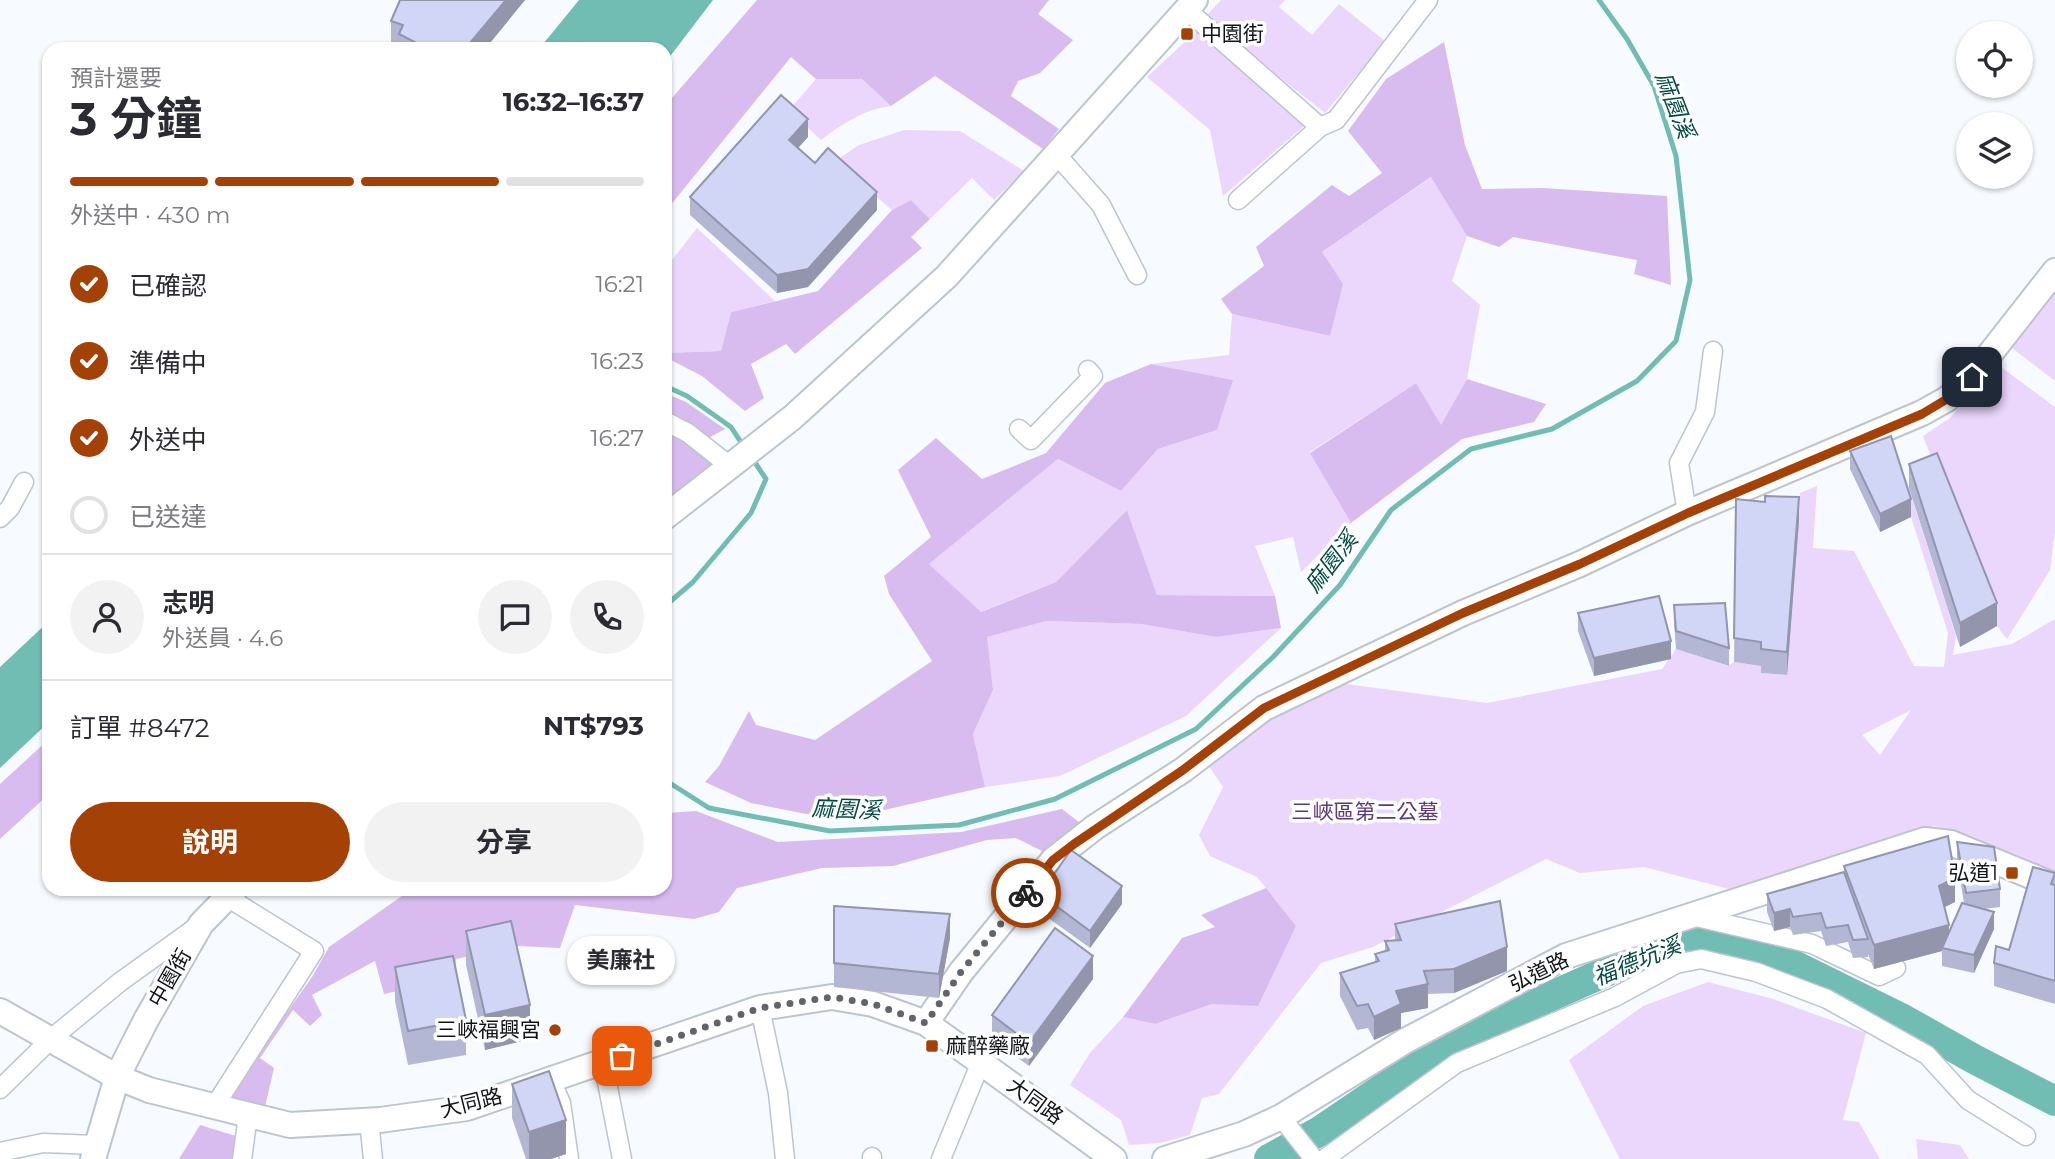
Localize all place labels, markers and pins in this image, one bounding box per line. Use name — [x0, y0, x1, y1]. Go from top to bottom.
place label: 中園街 — [1201, 21, 1264, 46]
marker: 中園街 — [1179, 26, 1195, 42]
pin — [1942, 347, 2002, 407]
place label: 弘道1 — [1948, 860, 1998, 885]
marker: 弘道1 — [2004, 865, 2020, 881]
callout: 美廉社 — [568, 937, 676, 986]
place label: 三峽福興宮 — [436, 1017, 541, 1042]
marker: 三峽福興宮 — [547, 1022, 563, 1038]
pin — [592, 1026, 652, 1086]
place label: 麻醉藥廠 — [946, 1033, 1030, 1058]
marker: 麻醉藥廠 — [924, 1038, 940, 1054]

